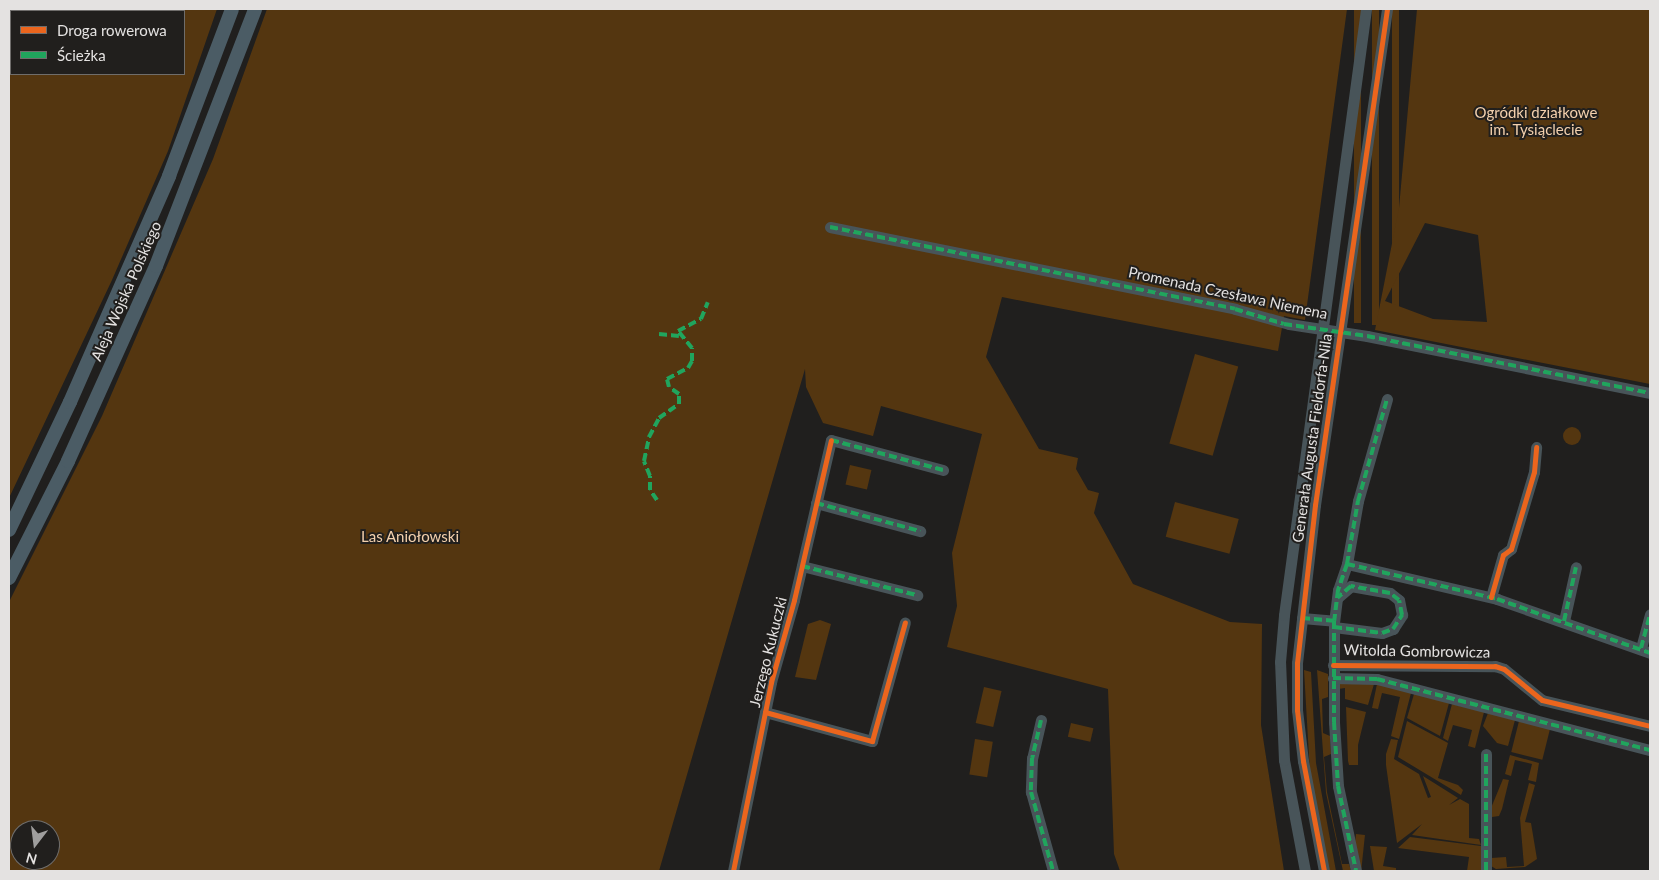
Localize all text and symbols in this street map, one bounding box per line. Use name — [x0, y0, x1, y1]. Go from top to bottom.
legend — [10, 10, 185, 75]
text: Droga rowerowa — [57, 21, 167, 39]
text: Ścieżka — [57, 46, 106, 64]
park label: Ogródki działkowe im. Tysiąclecie — [1475, 103, 1597, 138]
street label: Aleja Wojska Polskiego — [87, 218, 165, 364]
street label: Promenada Czesława Niemena — [1127, 263, 1329, 323]
street label: Generała Augusta Fieldorfa-Nila — [1288, 332, 1336, 544]
park label: Las Aniołowski — [361, 528, 459, 546]
street label: Jerzego Kukuczki — [746, 595, 790, 709]
street label: Witolda Gombrowicza — [1344, 641, 1490, 661]
north arrow — [10, 820, 60, 870]
text: N — [24, 849, 39, 869]

